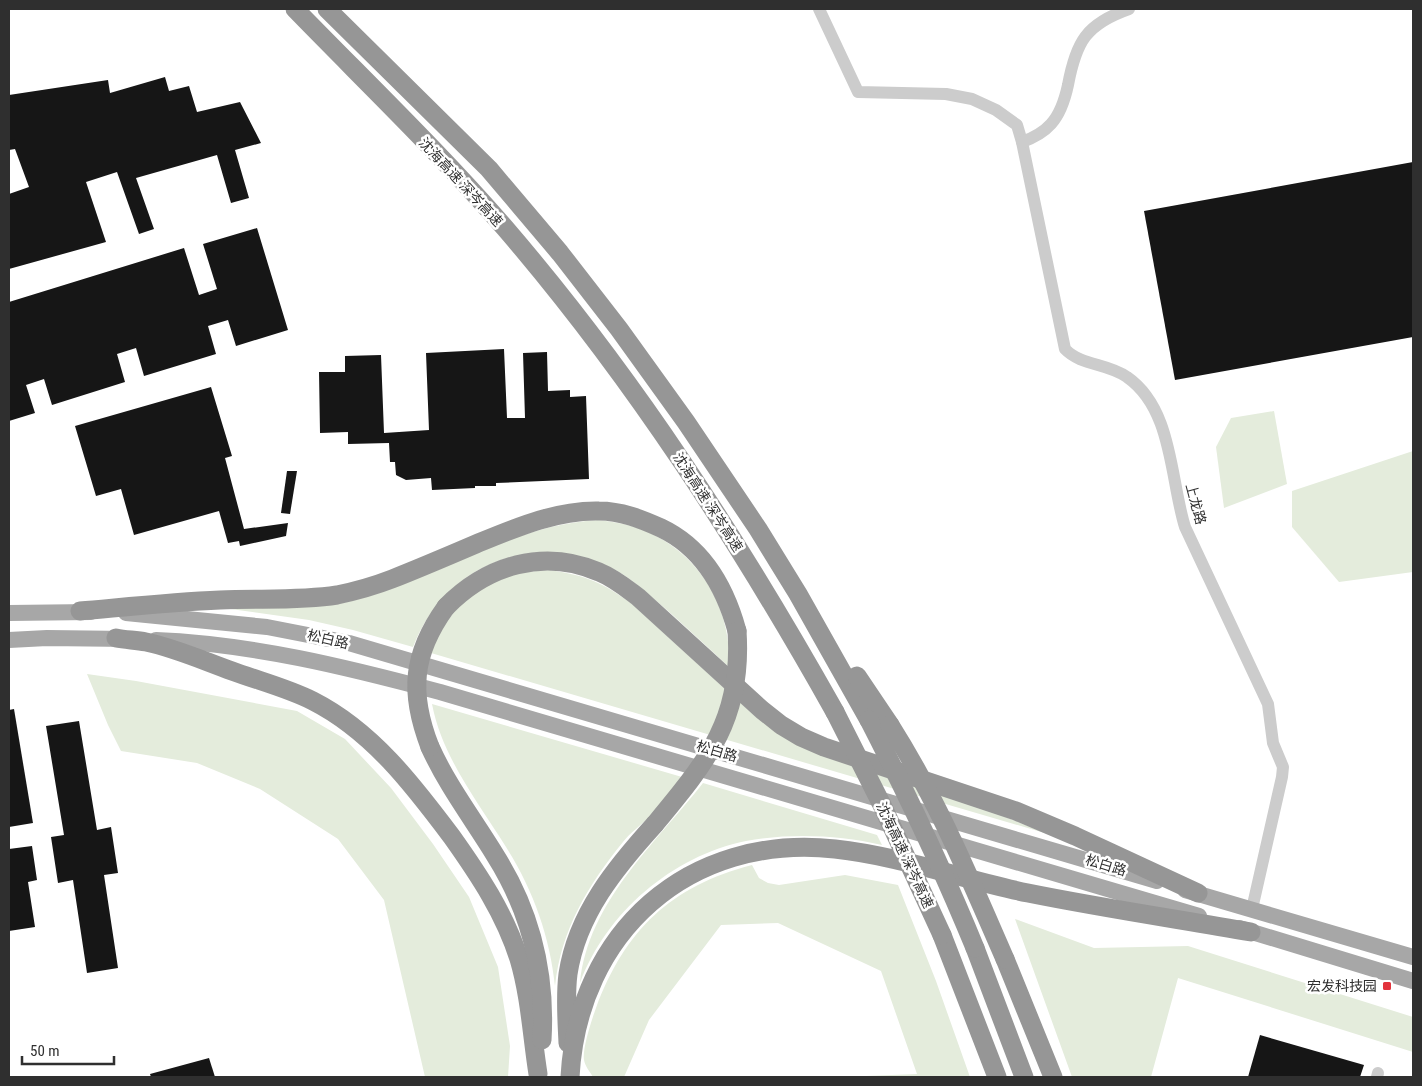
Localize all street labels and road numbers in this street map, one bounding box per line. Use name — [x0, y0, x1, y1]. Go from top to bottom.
street label: 沈海高速 深岑高速 — [416, 134, 506, 230]
street label: 沈海高速 深岑高速 — [670, 449, 746, 555]
street label: 上龙路 — [1183, 482, 1209, 526]
street label: 松白路 — [306, 626, 350, 652]
street label: 松白路 — [695, 738, 739, 764]
street label: 沈海高速 深岑高速 — [873, 799, 937, 911]
street label: 松白路 — [1084, 851, 1128, 879]

